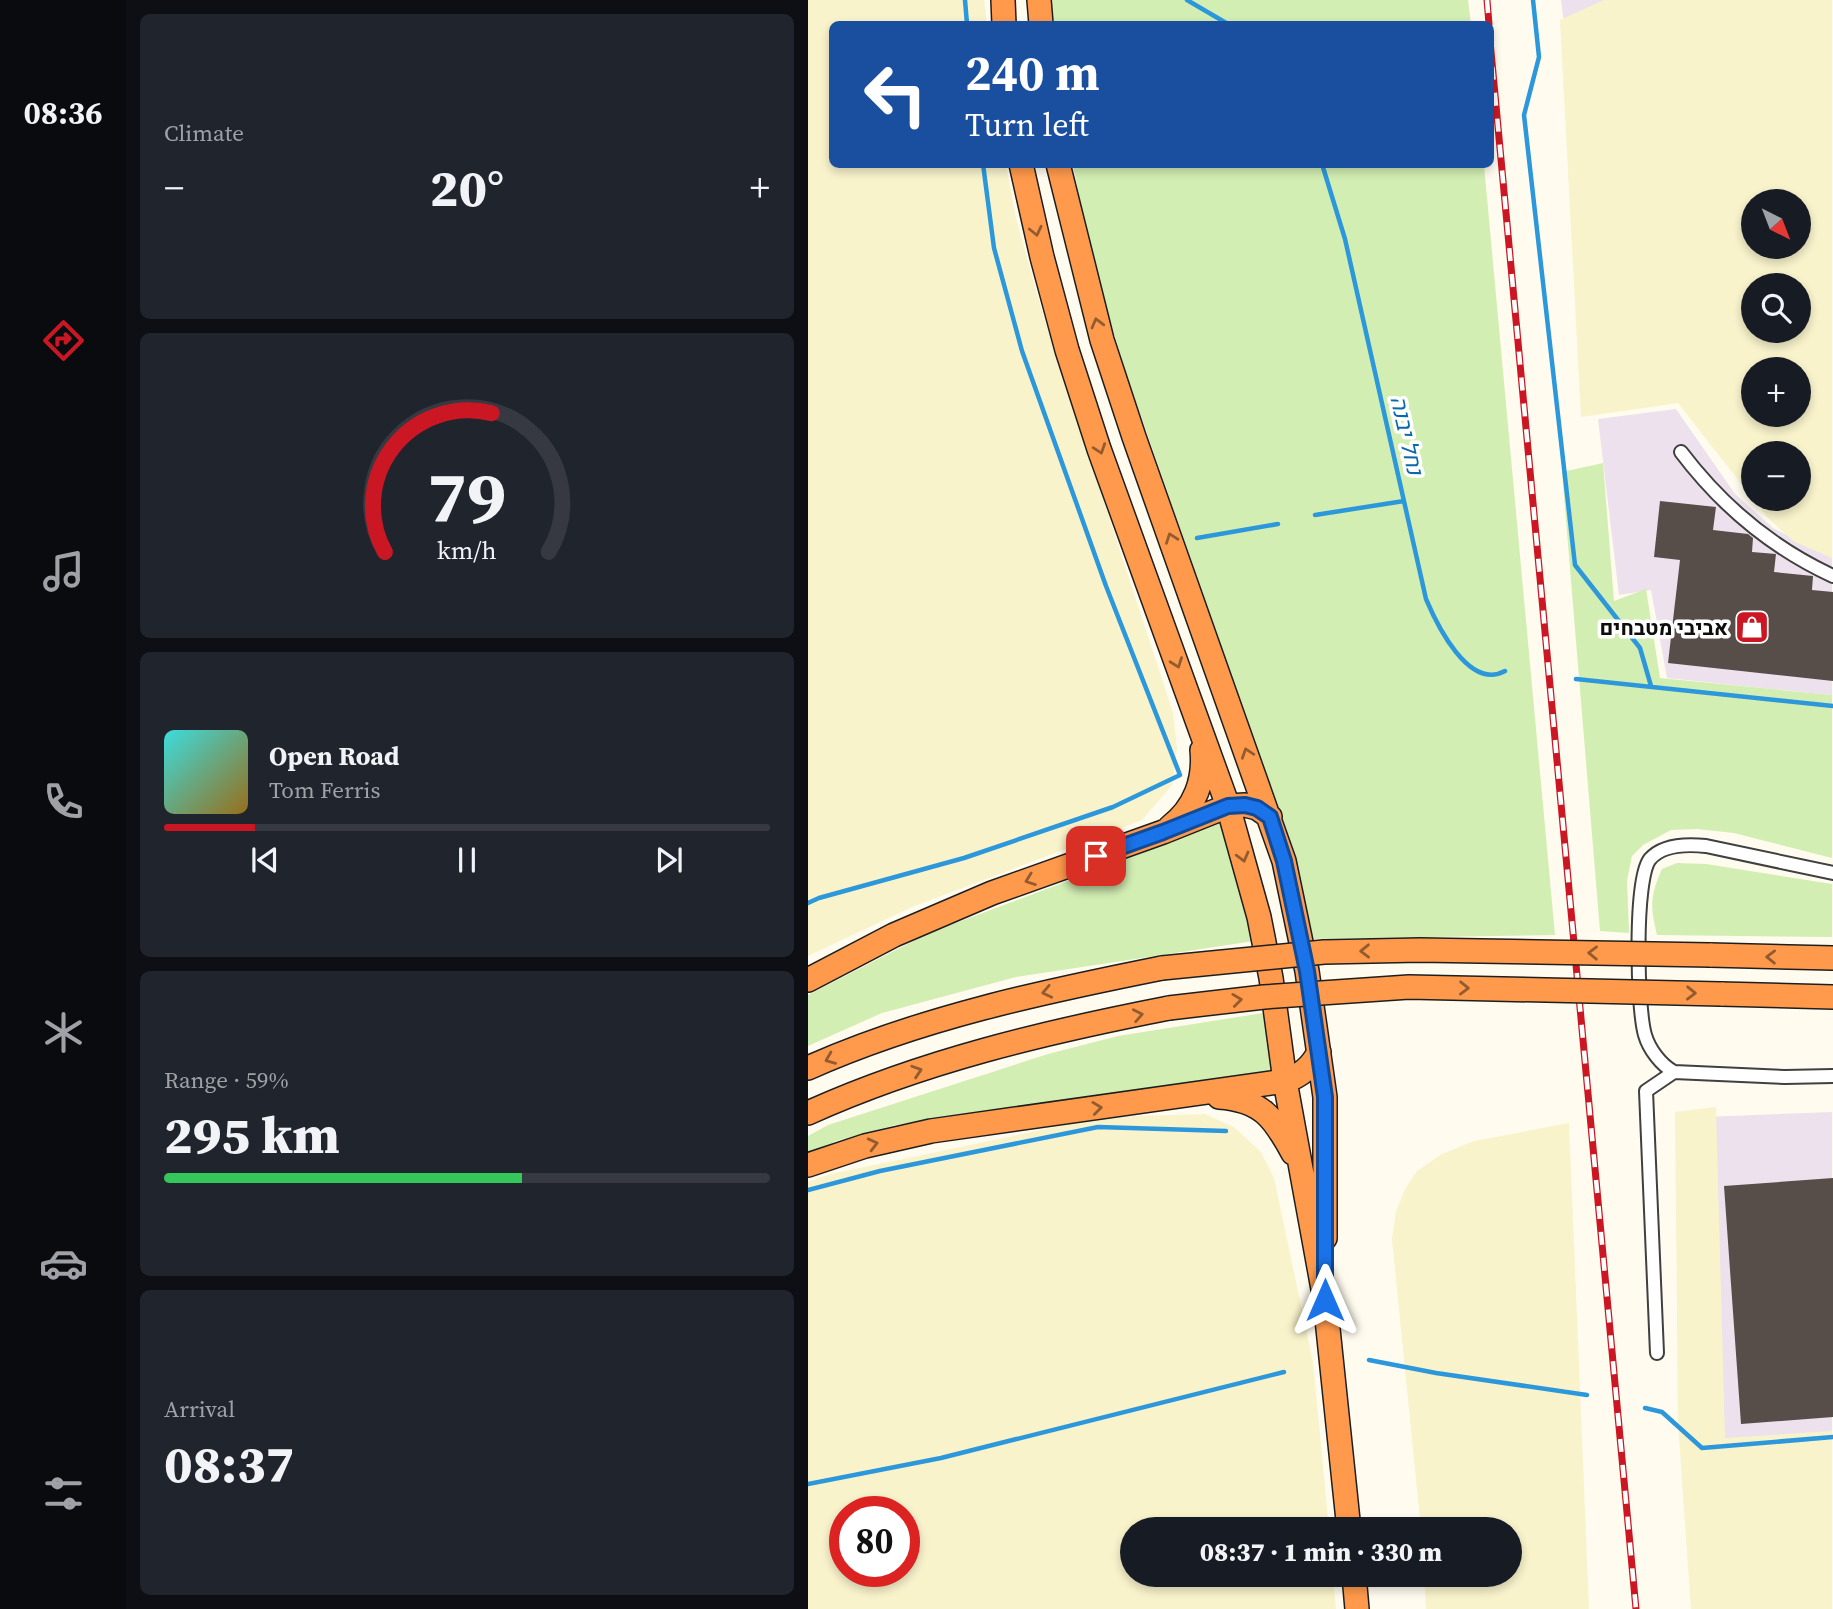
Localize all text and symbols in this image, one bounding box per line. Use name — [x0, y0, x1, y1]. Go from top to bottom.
text: 240 m — [965, 39, 1100, 106]
icon: left — [850, 49, 941, 140]
text: 08:36 — [24, 91, 102, 135]
text: Turn left — [965, 103, 1089, 147]
text: Climate — [164, 117, 244, 149]
text: 20° — [430, 152, 504, 223]
text: − — [164, 162, 184, 214]
text: + — [750, 162, 770, 214]
north arrow — [1741, 189, 1811, 259]
map controls — [1741, 189, 1811, 511]
one-way arrow — [1028, 225, 1042, 237]
button: search — [1741, 273, 1811, 343]
icon: directions — [39, 316, 88, 365]
one-way arrow — [1091, 317, 1106, 329]
button: + — [1741, 357, 1811, 427]
water label: נחל יבנה — [1382, 392, 1432, 479]
button: − — [1741, 441, 1811, 511]
one-way arrow — [1091, 443, 1105, 455]
text: 79 — [428, 447, 506, 546]
text: km/h — [437, 532, 497, 566]
one-way arrow — [1165, 533, 1179, 545]
icon: music — [39, 547, 88, 596]
shop icon: אביבי מטבחים — [1733, 608, 1771, 646]
place label: אביבי מטבחים — [1600, 613, 1728, 642]
one-way arrow — [1169, 657, 1183, 669]
text: Open Road — [269, 738, 400, 774]
one-way arrow — [1241, 747, 1255, 759]
text: Tom Ferris — [269, 774, 380, 806]
icon: phone — [39, 777, 88, 826]
pin — [1066, 826, 1126, 886]
icon: arrive — [1077, 837, 1115, 875]
icon: previous — [246, 841, 284, 879]
icon: pause — [448, 841, 486, 879]
icon: next — [650, 841, 688, 879]
one-way arrow — [1235, 851, 1249, 863]
one-way arrow — [1024, 872, 1036, 886]
one-way arrow — [1359, 943, 1370, 959]
one-way arrow — [1587, 945, 1597, 961]
one-way arrow — [1765, 949, 1776, 964]
one-way arrow — [1459, 980, 1470, 996]
one-way arrow — [1041, 984, 1053, 999]
one-way arrow — [1686, 986, 1697, 1001]
one-way arrow — [1231, 993, 1243, 1008]
icon: climate — [39, 1008, 88, 1057]
one-way arrow — [1132, 1008, 1144, 1023]
one-way arrow — [824, 1051, 836, 1065]
text: Range · 59% — [164, 1064, 289, 1096]
one-way arrow — [911, 1065, 923, 1079]
text: 295 km — [164, 1099, 340, 1170]
one-way arrow — [1092, 1100, 1103, 1115]
one-way arrow — [867, 1138, 879, 1152]
icon: car — [39, 1239, 88, 1288]
position arrow — [1288, 1263, 1362, 1337]
text: Arrival — [164, 1393, 235, 1425]
text: 08:37 — [164, 1428, 294, 1499]
icon: filters — [39, 1469, 88, 1518]
speed limit sign: 80 — [829, 1496, 920, 1587]
text: 08:37 · 1 min · 330 m — [1200, 1534, 1442, 1570]

